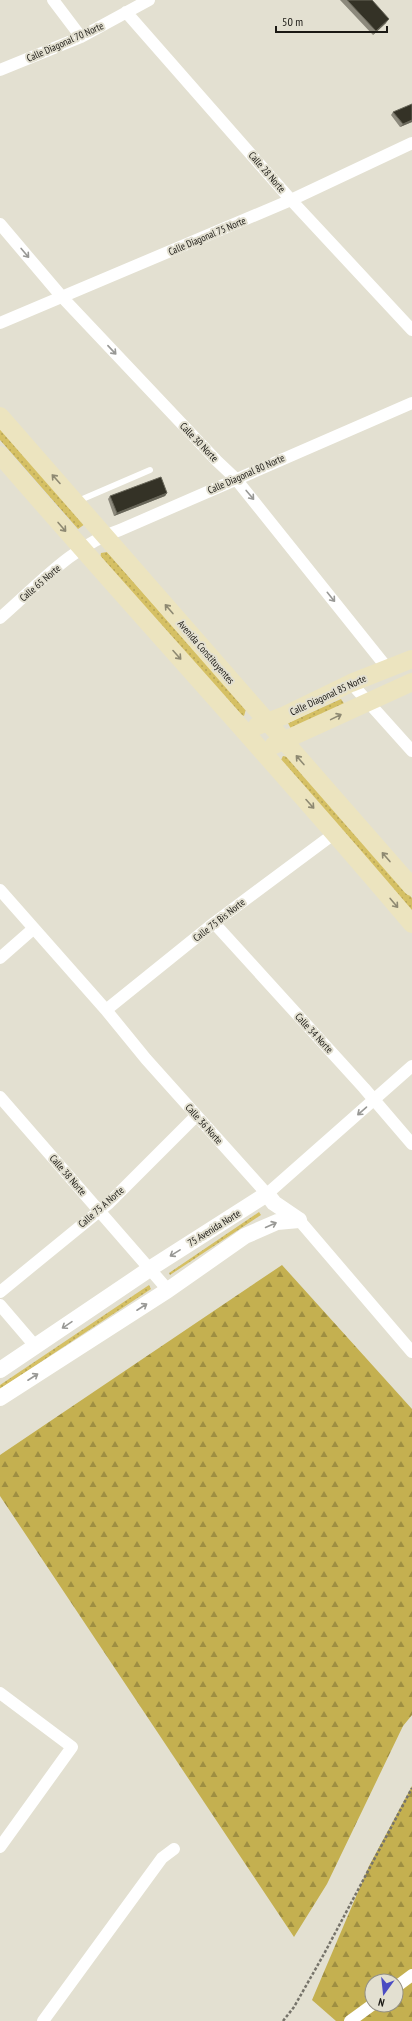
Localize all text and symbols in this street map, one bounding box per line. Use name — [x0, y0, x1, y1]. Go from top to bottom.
scale bar — [276, 8, 387, 34]
text: 50 m — [282, 14, 303, 29]
street label: Calle Diagonal 70 Norte — [25, 19, 105, 65]
street label: Calle 28 Norte — [246, 149, 288, 195]
street label: Calle Diagonal 75 Norte — [166, 214, 248, 258]
one-way arrow — [21, 248, 30, 259]
one-way arrow — [107, 345, 117, 355]
street label: Calle 30 Norte — [177, 420, 221, 464]
street label: Calle Diagonal 80 Norte — [206, 451, 286, 497]
one-way arrow — [52, 474, 61, 484]
one-way arrow — [245, 490, 254, 500]
one-way arrow — [58, 521, 67, 532]
street label: Calle 65 Norte — [17, 562, 63, 604]
one-way arrow — [326, 591, 335, 602]
one-way arrow — [164, 604, 173, 615]
street label: Avenida Constituyentes — [175, 617, 238, 687]
one-way arrow — [172, 650, 181, 660]
street label: Calle Diagonal 85 Norte — [288, 672, 368, 718]
one-way arrow — [329, 713, 341, 721]
one-way arrow — [296, 754, 305, 765]
one-way arrow — [305, 799, 314, 810]
one-way arrow — [382, 852, 391, 863]
street label: Calle 75 Bis Norte — [190, 896, 248, 944]
one-way arrow — [390, 898, 399, 908]
street label: Calle 34 Norte — [292, 1010, 336, 1056]
street label: Calle 36 Norte — [182, 1101, 226, 1147]
one-way arrow — [357, 1106, 367, 1115]
street label: Calle 38 Norte — [47, 1152, 89, 1198]
street label: Calle 75 A Norte — [76, 1184, 126, 1230]
street label: 75 Avenida Norte — [185, 1207, 243, 1249]
one-way arrow — [264, 1221, 276, 1228]
one-way arrow — [170, 1249, 181, 1257]
one-way arrow — [136, 1302, 148, 1310]
one-way arrow — [62, 1321, 73, 1329]
one-way arrow — [27, 1373, 38, 1381]
north arrow — [364, 1973, 404, 2013]
text: N — [377, 1995, 386, 2010]

